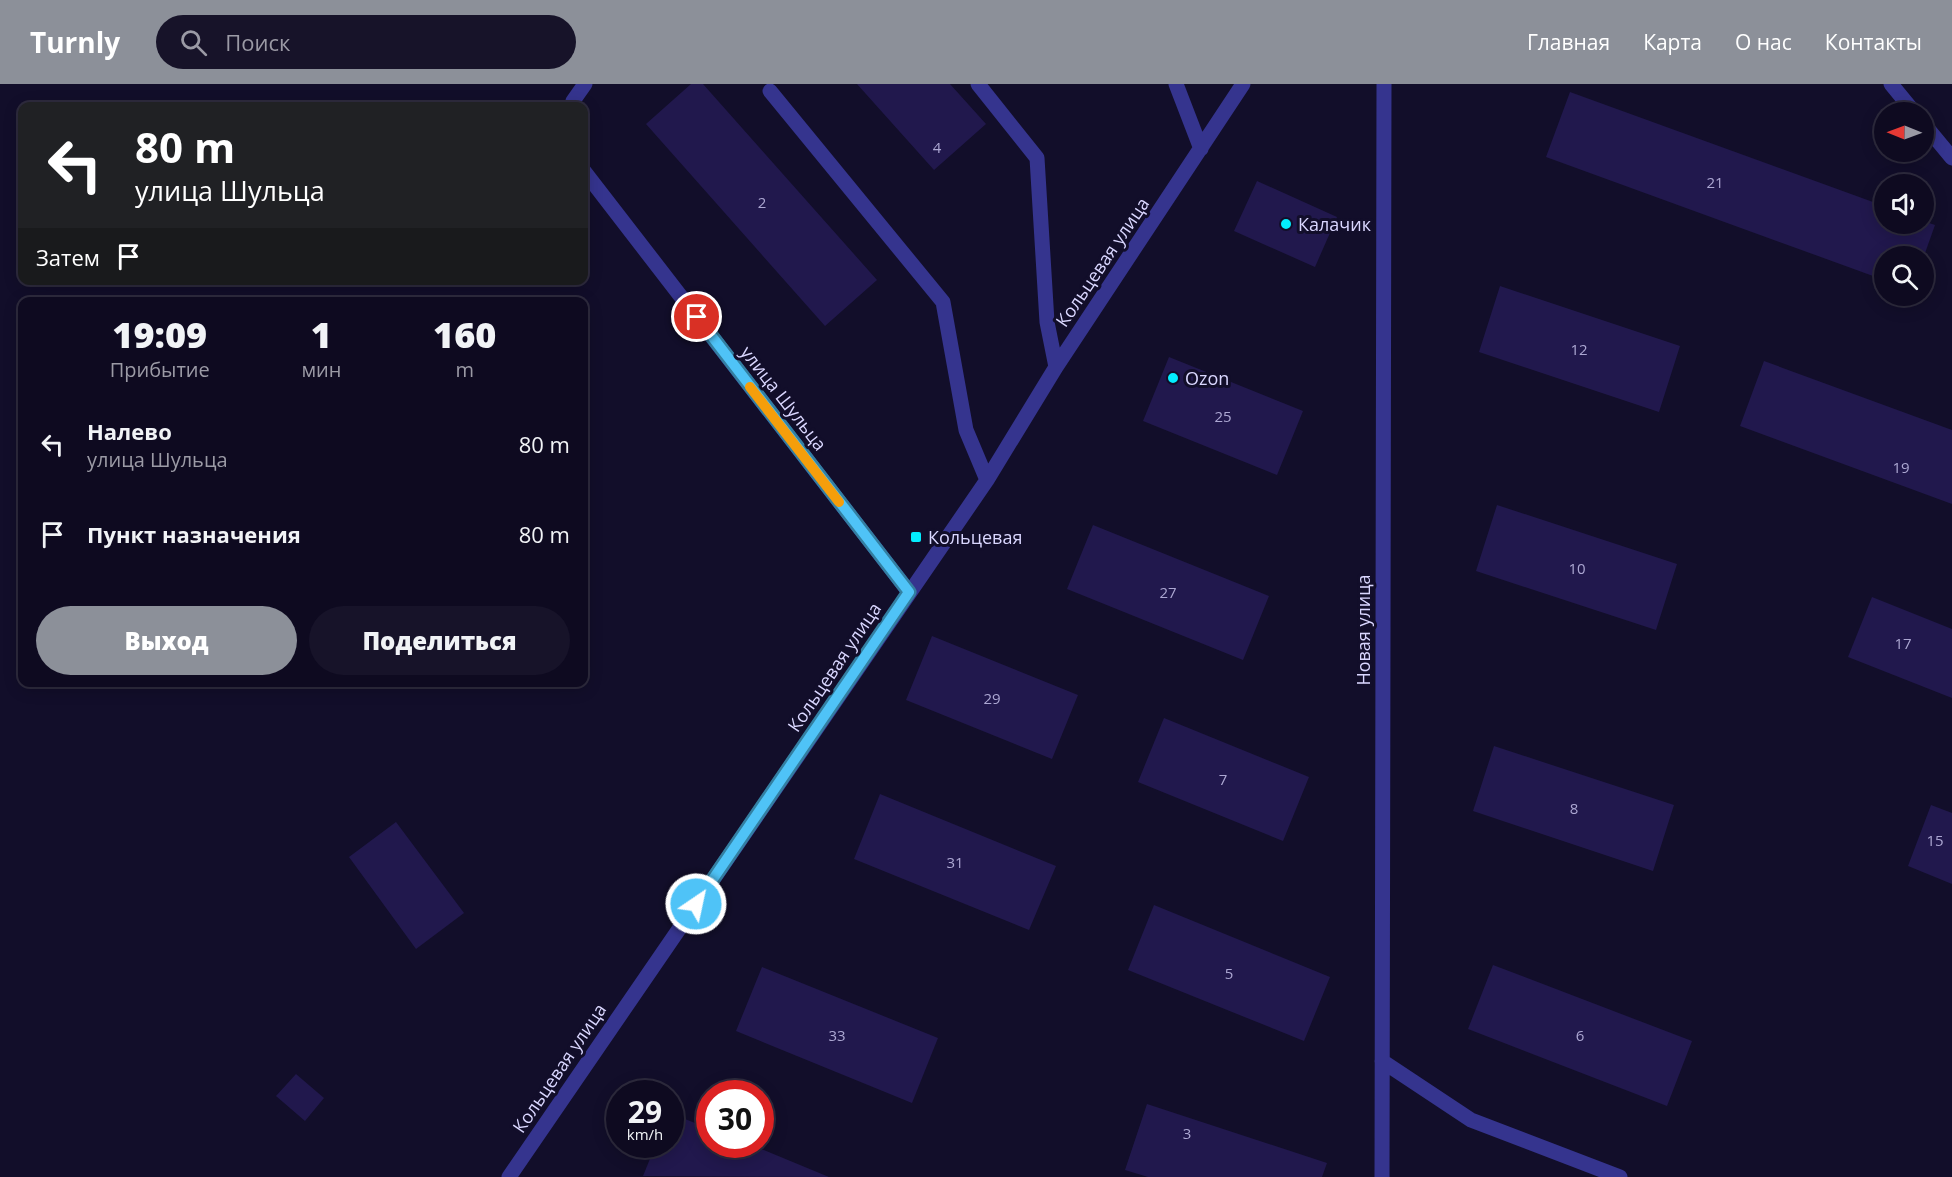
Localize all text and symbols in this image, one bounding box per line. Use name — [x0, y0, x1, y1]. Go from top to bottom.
search box — [156, 15, 576, 69]
text: Turnly — [30, 23, 120, 61]
icon: search — [177, 26, 210, 59]
text: Поиск — [225, 27, 290, 57]
text: Главная — [1527, 28, 1610, 56]
text: Карта — [1643, 28, 1702, 56]
text: О нас — [1735, 28, 1792, 56]
text: Контакты — [1825, 28, 1922, 56]
north arrow — [1874, 102, 1934, 162]
map controls — [1874, 102, 1934, 306]
text: 80 m — [135, 118, 235, 175]
icon: left — [36, 126, 114, 204]
house number: 4 — [933, 137, 942, 157]
text: улица Шульца — [135, 172, 325, 209]
house number: 21 — [1706, 172, 1724, 192]
button: sound — [1874, 174, 1934, 234]
house number: 2 — [758, 192, 766, 212]
street label: Кольцевая улица — [1050, 193, 1154, 331]
place label: Калачик — [1298, 212, 1372, 236]
marker: Калачик — [1279, 217, 1293, 231]
icon: arrive — [112, 240, 145, 273]
text: Затем — [36, 242, 100, 272]
button: search — [1874, 246, 1934, 306]
pin — [671, 291, 722, 342]
icon: arrive — [680, 300, 713, 333]
text: 19:09 — [112, 310, 207, 359]
text: 1 — [311, 310, 332, 359]
text: 160 — [433, 310, 496, 359]
house number: 12 — [1570, 339, 1588, 359]
street label: улица Шульца — [736, 341, 832, 455]
text: Прибытие — [110, 356, 210, 383]
text: мин — [301, 356, 341, 383]
text: m — [455, 356, 474, 383]
place label: Ozon — [1185, 366, 1229, 390]
marker: Ozon — [1166, 371, 1180, 385]
house number: 25 — [1214, 406, 1232, 426]
text: Налево — [87, 416, 172, 446]
icon: left — [36, 428, 69, 461]
text: 80 m — [519, 429, 570, 459]
text: улица Шульца — [87, 446, 228, 473]
house number: 19 — [1892, 457, 1910, 477]
icon: arrive — [36, 518, 69, 551]
text: Пункт назначения — [87, 519, 301, 549]
text: 80 m — [519, 519, 570, 549]
place label: Кольцевая — [928, 525, 1022, 549]
marker: Кольцевая — [909, 530, 923, 544]
house number: 10 — [1568, 558, 1586, 578]
street label: Новая улица — [1351, 574, 1375, 686]
house number: 27 — [1159, 582, 1177, 602]
street label: Кольцевая улица — [782, 598, 886, 736]
button: Выход — [36, 606, 297, 675]
button: Поделиться — [309, 606, 570, 675]
house number: 17 — [1894, 633, 1912, 653]
house number: 29 — [983, 688, 1001, 708]
house number: 7 — [1219, 769, 1227, 789]
house number: 8 — [1570, 798, 1578, 818]
house number: 15 — [1926, 830, 1944, 850]
house number: 31 — [946, 852, 964, 872]
position arrow — [664, 872, 728, 936]
house number: 5 — [1225, 963, 1233, 983]
street label: Кольцевая улица — [507, 999, 611, 1137]
house number: 33 — [828, 1025, 846, 1045]
house number: 6 — [1576, 1025, 1584, 1045]
speed limit sign: 30 — [696, 1080, 774, 1158]
text: 29 — [628, 1091, 662, 1132]
house number: 3 — [1183, 1123, 1191, 1143]
text: km/h — [627, 1124, 663, 1144]

